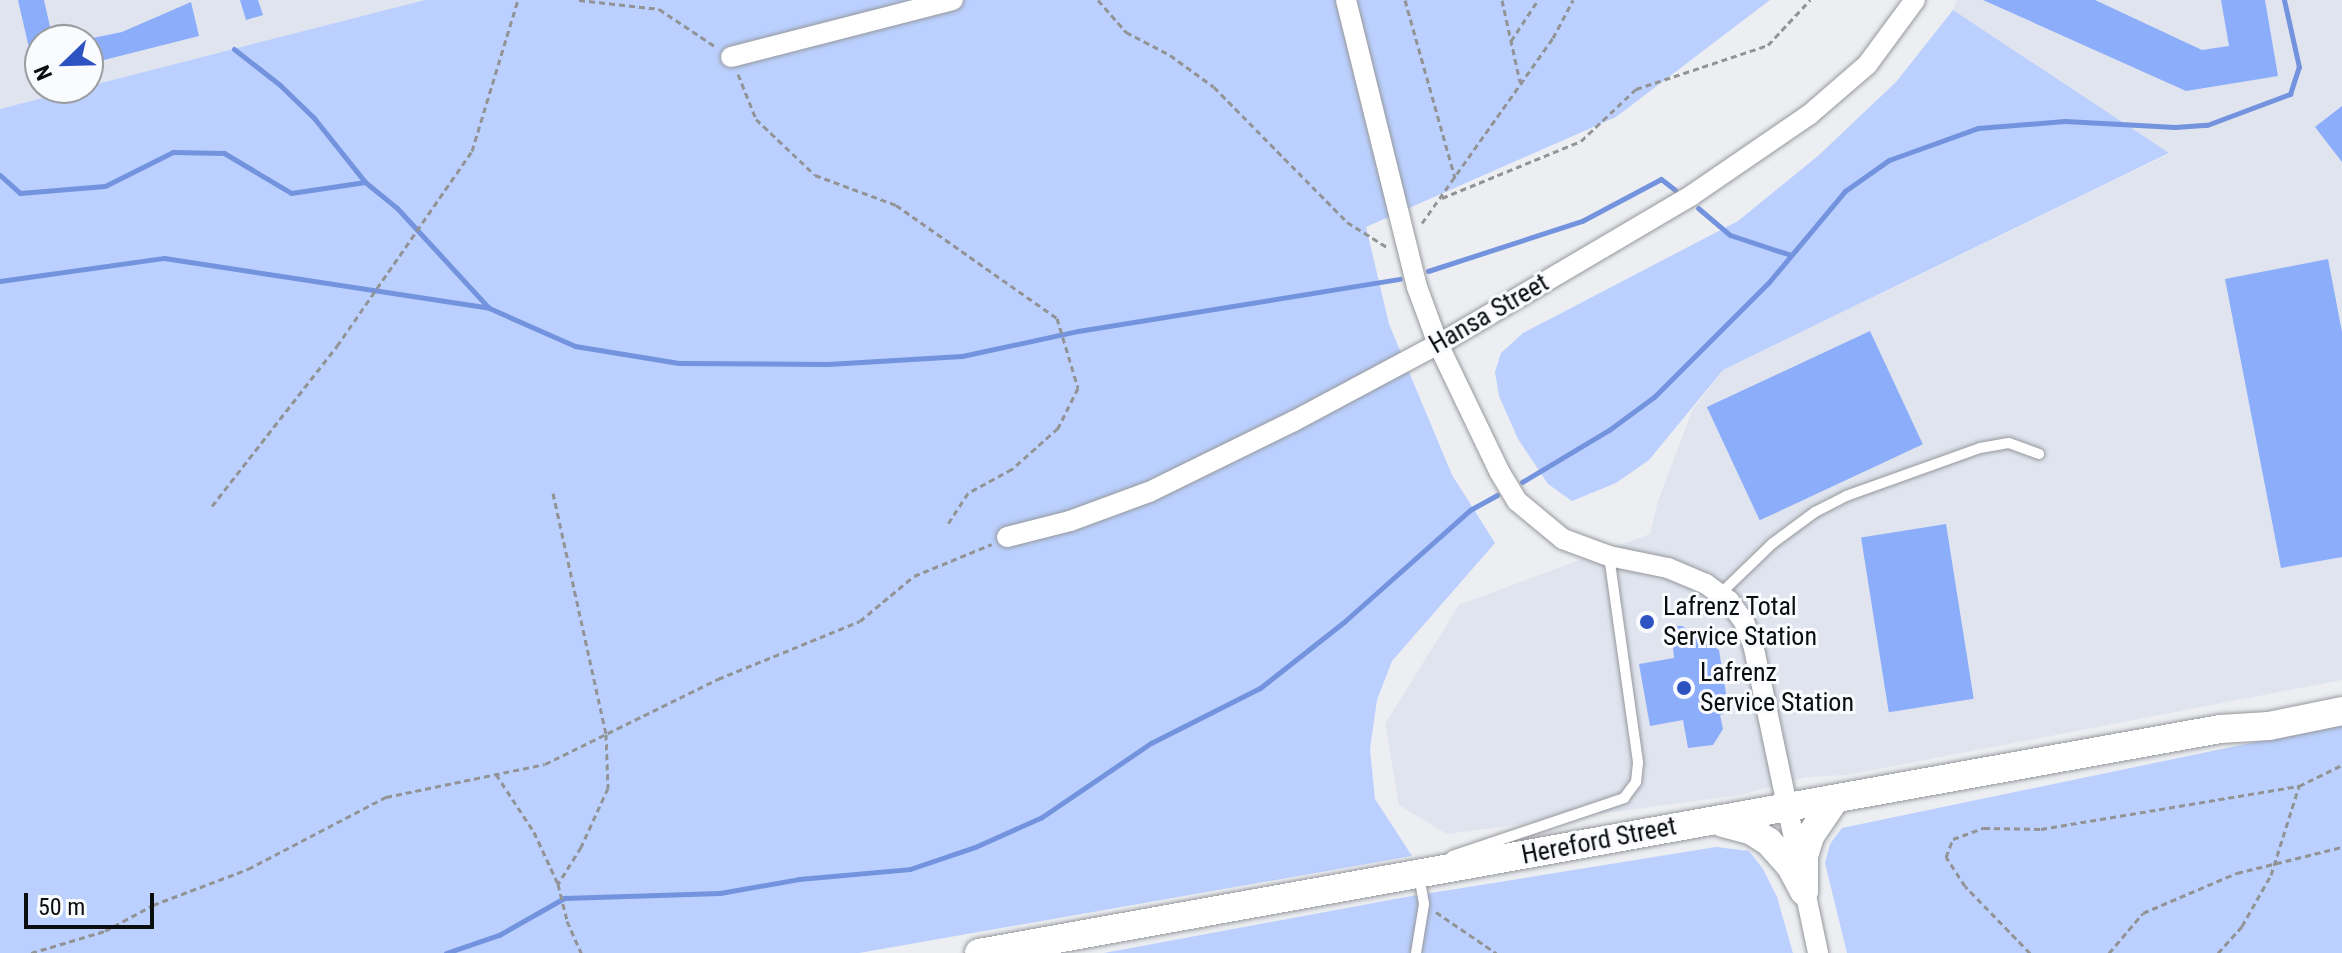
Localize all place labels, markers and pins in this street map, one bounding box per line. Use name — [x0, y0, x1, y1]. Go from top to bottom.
place label: Lafrenz Total Service Station — [1663, 591, 1817, 652]
marker: Lafrenz Total Service Station — [1638, 613, 1656, 631]
place label: Lafrenz Service Station — [1700, 657, 1854, 718]
marker: Lafrenz Service Station — [1675, 679, 1693, 697]

